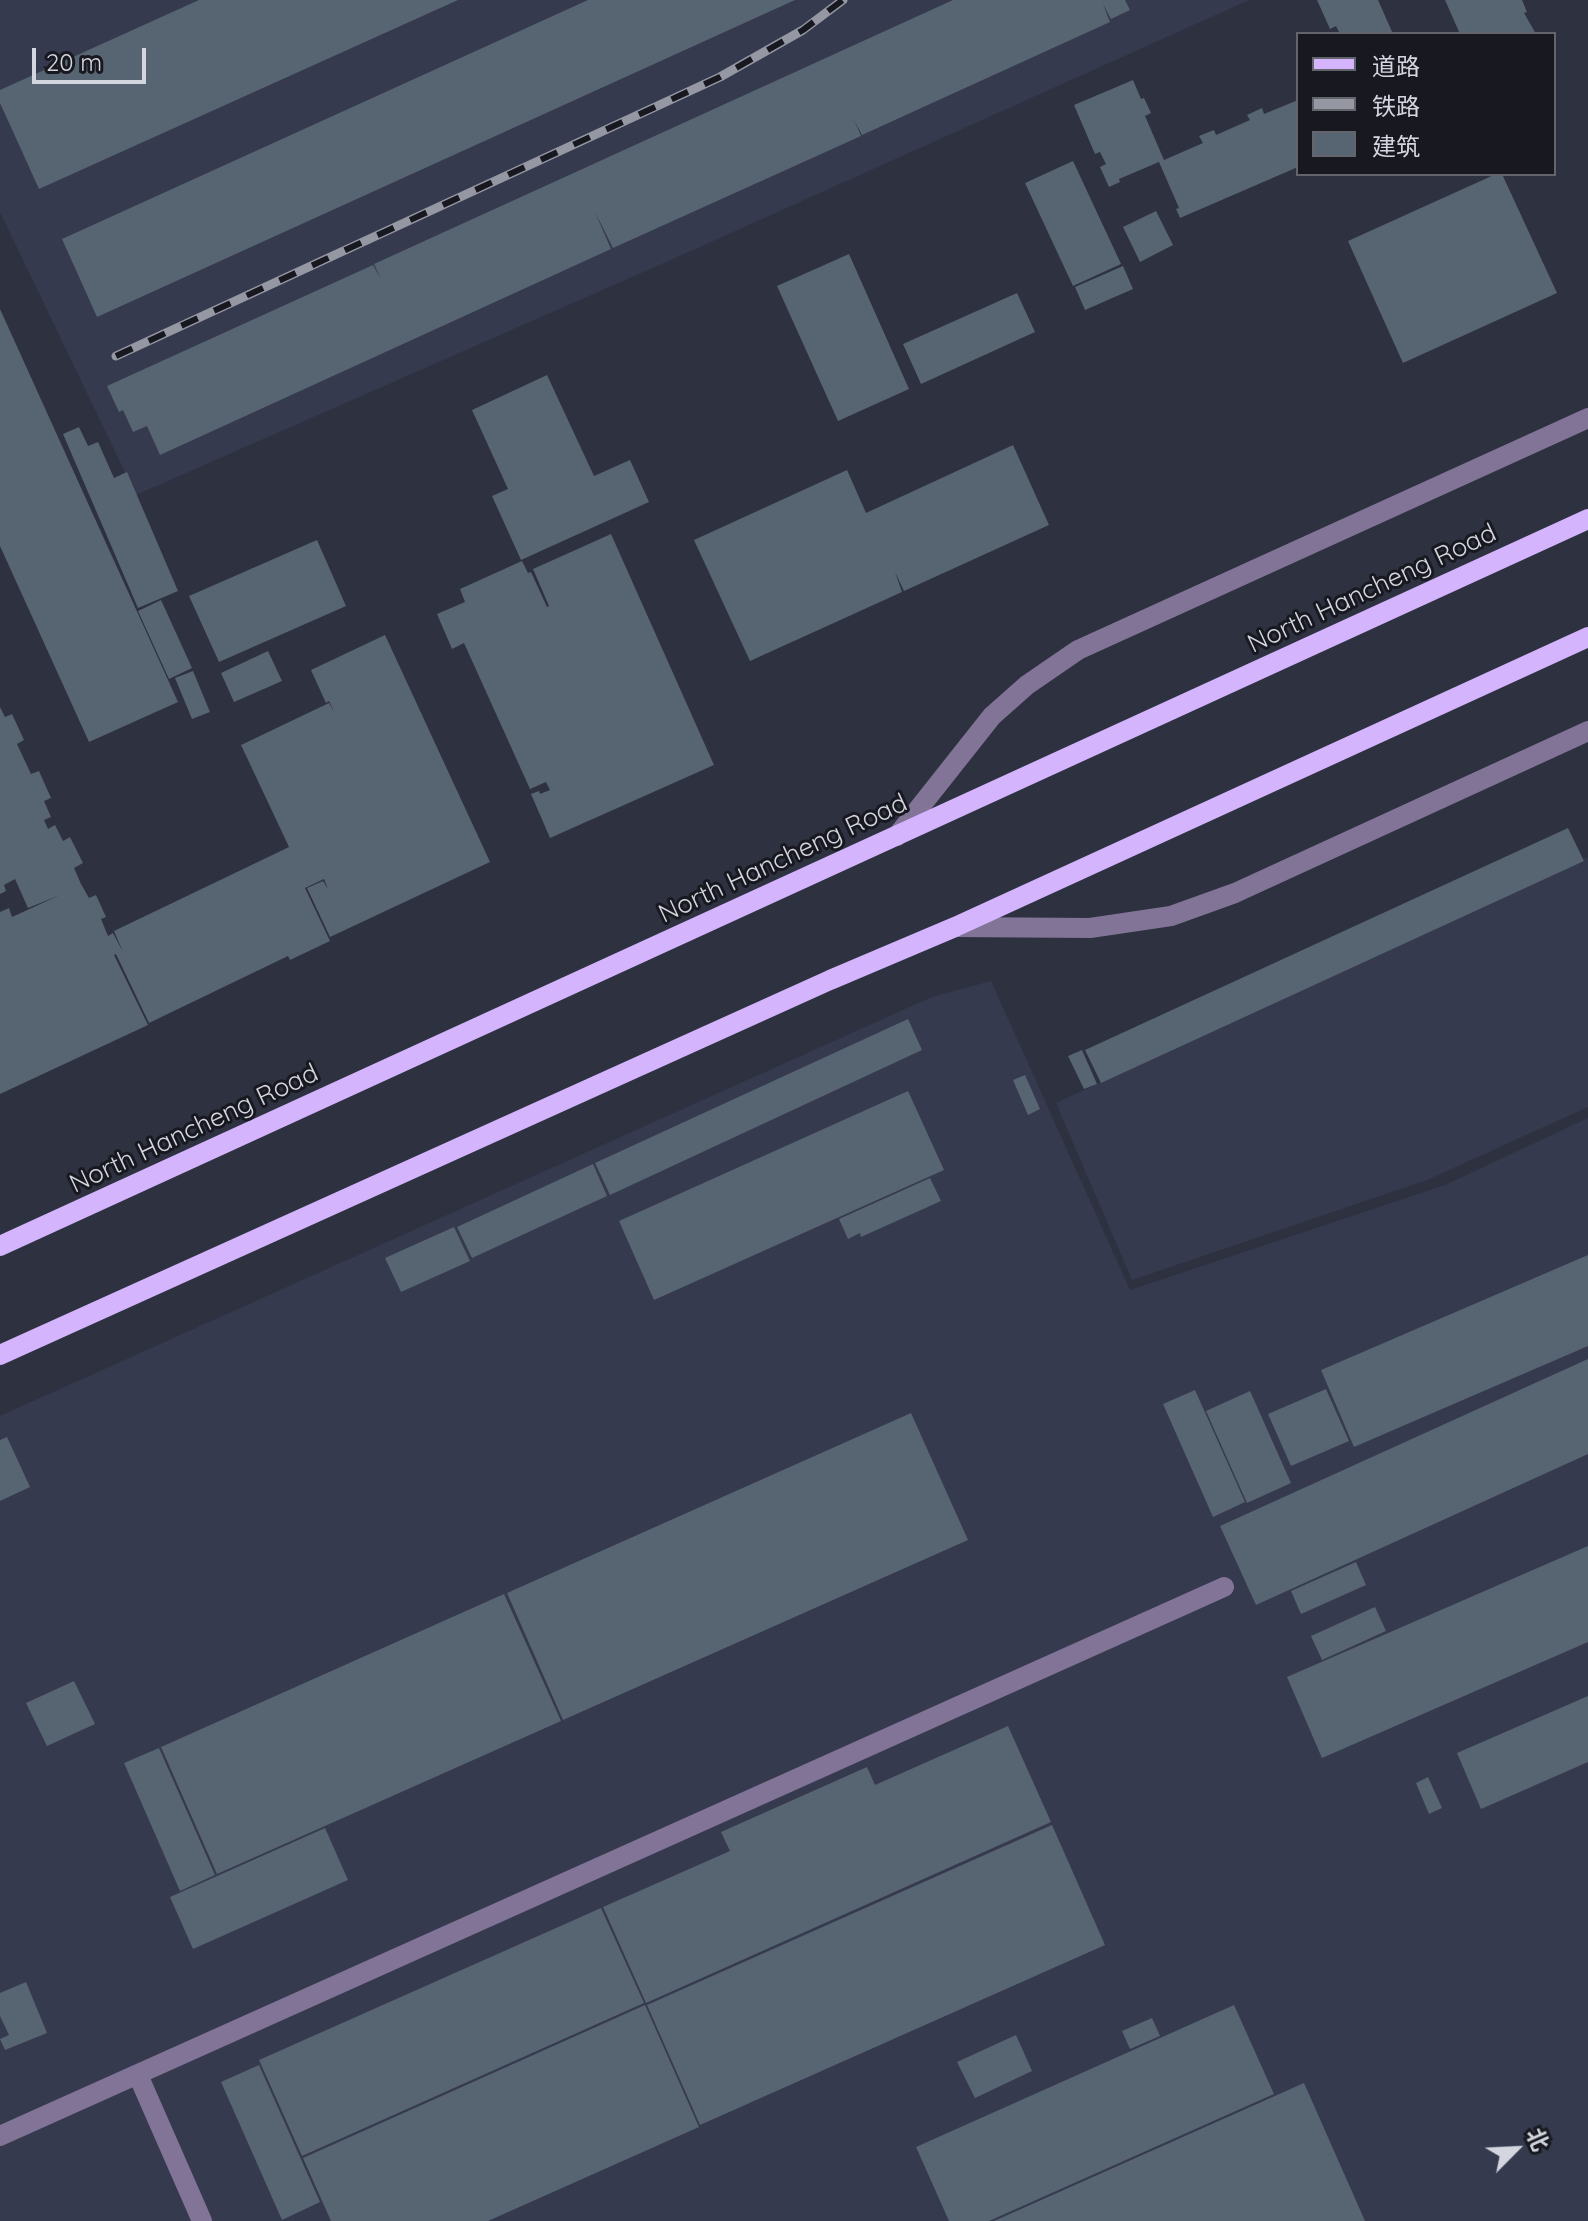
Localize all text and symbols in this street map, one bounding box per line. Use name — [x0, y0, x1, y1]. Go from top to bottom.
scale bar — [36, 32, 150, 82]
legend — [1296, 32, 1556, 176]
text: 20 m — [46, 47, 102, 77]
text: 道路 — [1372, 51, 1420, 81]
text: 铁路 — [1372, 91, 1420, 121]
text: 建筑 — [1372, 131, 1420, 161]
street label: North Hancheng Road — [1243, 518, 1501, 660]
street label: North Hancheng Road — [654, 788, 912, 930]
street label: North Hancheng Road — [65, 1058, 323, 1200]
north arrow — [1476, 2109, 1556, 2189]
text: 北 — [1521, 2123, 1555, 2155]

